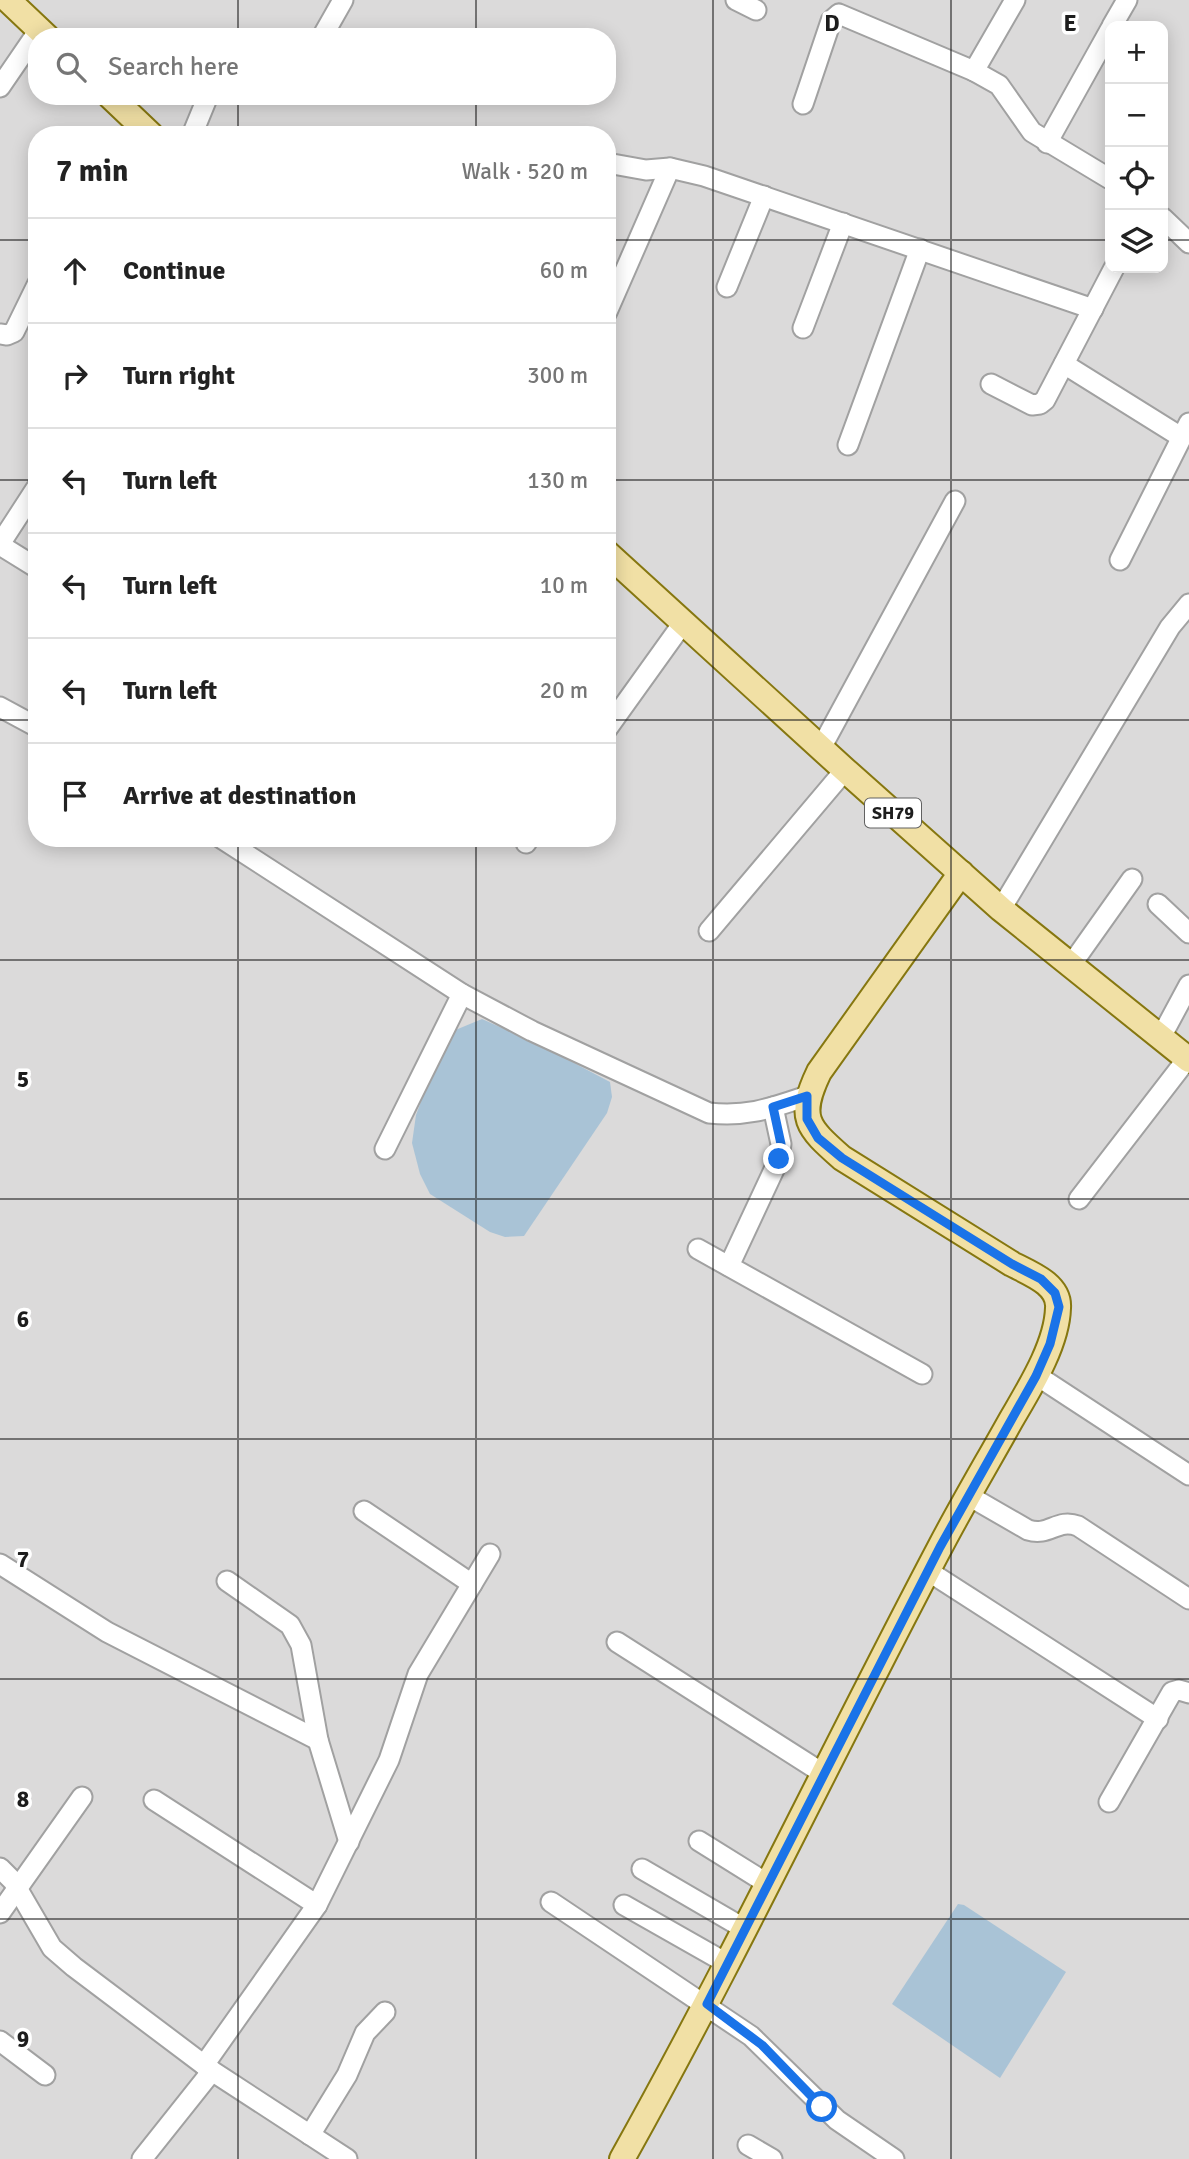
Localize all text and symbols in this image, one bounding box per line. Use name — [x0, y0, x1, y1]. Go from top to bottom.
text: D — [824, 9, 840, 38]
text: E — [1063, 9, 1077, 38]
map controls — [1105, 21, 1168, 273]
button: + — [1105, 21, 1168, 84]
search box — [28, 28, 616, 105]
icon: search — [52, 48, 90, 86]
text: Search here — [108, 51, 239, 83]
button: − — [1105, 84, 1168, 147]
button: locate — [1105, 147, 1168, 210]
text: 7 min — [56, 153, 128, 190]
text: Walk · 520 m — [462, 157, 588, 186]
button: layers — [1105, 210, 1168, 273]
icon: ahead — [56, 252, 94, 290]
text: Continue — [123, 255, 225, 287]
text: 60 m — [540, 256, 588, 285]
icon: right — [56, 357, 94, 395]
text: Turn right — [123, 360, 235, 392]
text: 300 m — [527, 361, 588, 390]
icon: left — [56, 462, 94, 500]
text: Turn left — [123, 465, 217, 497]
text: 130 m — [527, 466, 588, 495]
icon: left — [56, 567, 94, 605]
text: Turn left — [123, 570, 217, 602]
text: 10 m — [540, 571, 588, 600]
icon: left — [56, 672, 94, 710]
text: Turn left — [123, 675, 217, 707]
text: 20 m — [540, 676, 588, 705]
icon: arrive — [56, 777, 94, 815]
text: Arrive at destination — [123, 780, 356, 812]
road number: SH79 — [865, 798, 921, 828]
text: 5 — [17, 1065, 29, 1094]
route end — [763, 1143, 794, 1174]
text: 6 — [17, 1305, 29, 1334]
text: 7 — [17, 1545, 29, 1574]
text: 8 — [17, 1785, 29, 1814]
text: 9 — [17, 2025, 29, 2054]
route start — [806, 2091, 837, 2122]

